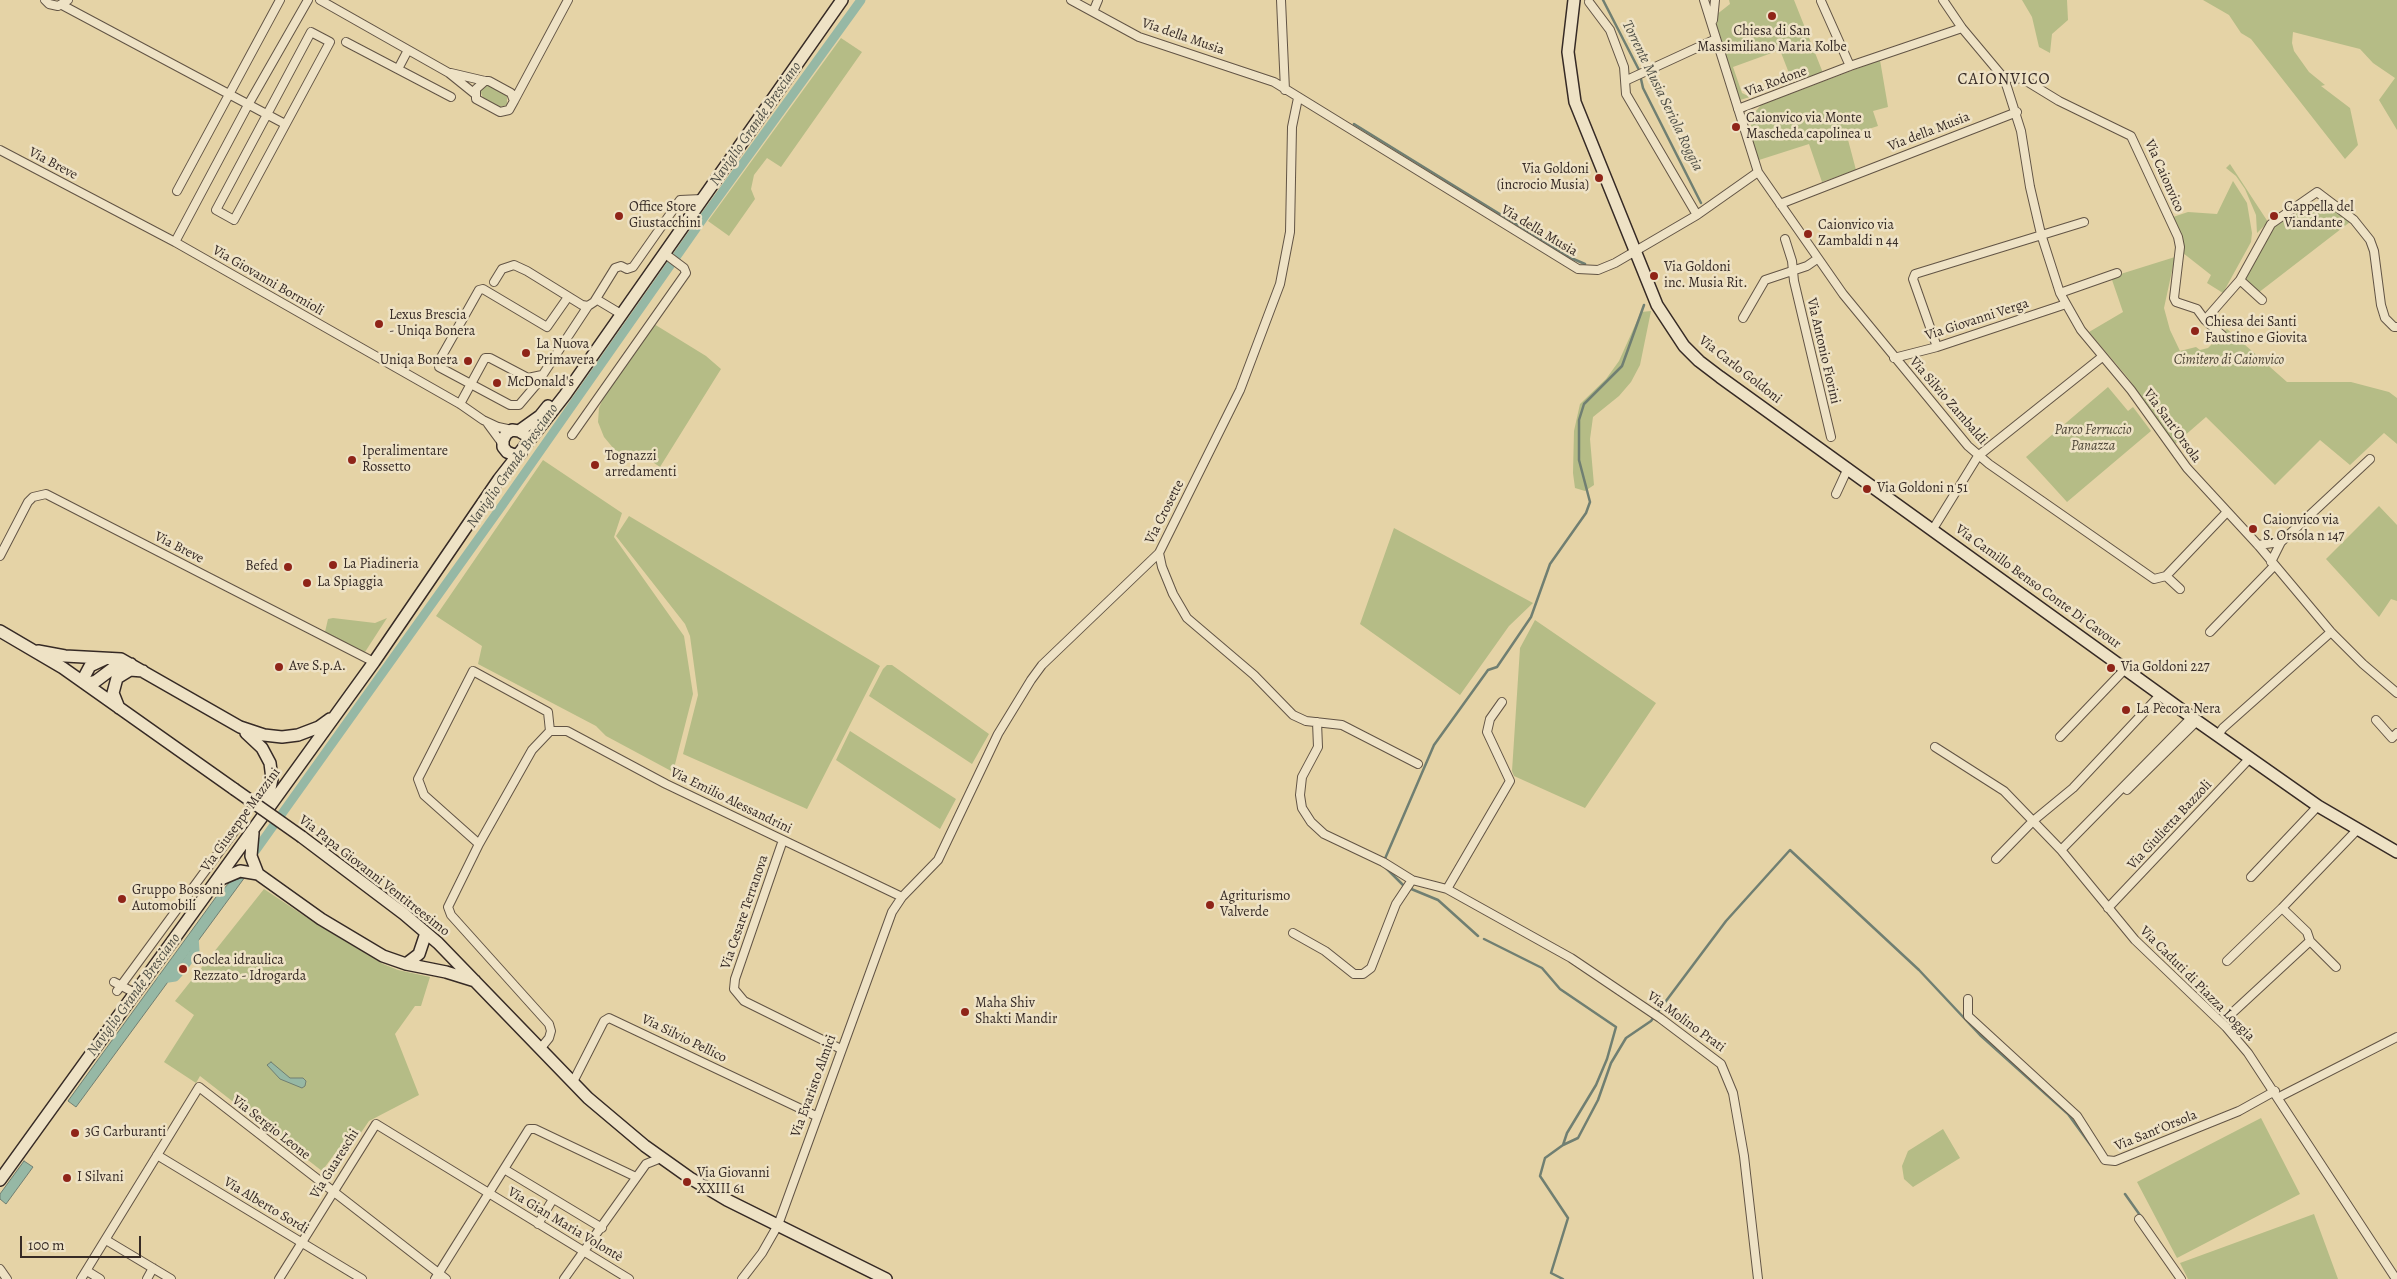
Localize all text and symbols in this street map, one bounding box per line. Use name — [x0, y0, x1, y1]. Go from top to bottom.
marker: Chiesa di San Massimiliano Maria Kolbe — [1766, 10, 1778, 22]
street label: Via della Musia — [1139, 15, 1227, 59]
water label: Torrente Musia Seriola Roggia — [1618, 18, 1706, 174]
place label: Chiesa di San Massimiliano Maria Kolbe — [1697, 24, 1847, 56]
water label: Naviglio Grande Bresciano — [706, 59, 806, 189]
street label: Via Rodone — [1743, 63, 1809, 101]
district label: CAIONVICO — [1956, 70, 2052, 90]
street label: Via della Musia — [1886, 109, 1972, 155]
place label: Caionvico via Monte Mascheda capolinea u — [1746, 111, 1871, 144]
marker: Caionvico via Monte Mascheda capolinea u — [1730, 121, 1742, 133]
street label: Via Caionvico — [2141, 137, 2187, 215]
street label: Via Breve — [26, 144, 80, 184]
place label: Via Goldoni (incrocio Musia) — [1497, 162, 1589, 194]
marker: Via Goldoni (incrocio Musia) — [1593, 172, 1605, 184]
place label: Office Store Giustacchini — [629, 200, 701, 232]
place label: Cappella del Viandante — [2284, 200, 2354, 232]
street label: Via della Musia — [1498, 202, 1580, 260]
marker: Office Store Giustacchini — [613, 210, 625, 222]
marker: Cappella del Viandante — [2268, 210, 2280, 222]
place label: Caionvico via Zambaldi n 44 — [1818, 218, 1899, 250]
marker: Caionvico via Zambaldi n 44 — [1802, 228, 1814, 240]
street label: Via Giovanni Bormioli — [209, 242, 327, 320]
place label: Via Goldoni inc. Musia Rit. — [1664, 260, 1747, 292]
marker: Via Goldoni inc. Musia Rit. — [1648, 270, 1660, 282]
street label: Via Giovanni Verga — [1923, 295, 2031, 345]
street label: Via Antonio Fiorini — [1803, 296, 1843, 406]
place label: Lexus Brescia - Uniqa Bonera — [389, 308, 475, 341]
place label: Chiesa dei Santi Faustino e Giovita — [2205, 315, 2307, 348]
marker: Lexus Brescia - Uniqa Bonera — [373, 318, 385, 330]
marker: Chiesa dei Santi Faustino e Giovita — [2189, 325, 2201, 337]
street label: Via Carlo Goldoni — [1695, 332, 1785, 408]
place label: La Nuova Primavera — [536, 337, 595, 370]
marker: La Nuova Primavera — [520, 347, 532, 359]
place label: Uniqa Bonera — [380, 353, 458, 369]
park label: Cimitero di Caionvico — [2174, 353, 2284, 369]
street label: Via Silvio Zambaldi — [1905, 354, 1991, 448]
marker: Uniqa Bonera — [462, 355, 474, 367]
place label: McDonald's — [507, 375, 574, 391]
marker: McDonald's — [491, 377, 503, 389]
street label: Via Sant'Orsola — [2140, 386, 2204, 466]
water label: Naviglio Grande Bresciano — [463, 401, 563, 531]
park label: Parco Ferruccio Panazza — [2054, 423, 2132, 456]
place label: Iperalimentare Rossetto — [362, 444, 448, 477]
place label: Tognazzi arredamenti — [605, 449, 677, 482]
marker: Iperalimentare Rossetto — [346, 454, 358, 466]
marker: Tognazzi arredamenti — [589, 459, 601, 471]
street label: Via Crosette — [1142, 477, 1188, 547]
place label: Via Goldoni n 51 — [1877, 481, 1968, 497]
marker: Via Goldoni n 51 — [1861, 483, 1873, 495]
place label: Caionvico via S. Orsola n 147 — [2263, 513, 2344, 546]
street label: Via Camillo Benso Conte Di Cavour — [1952, 521, 2124, 653]
marker: Caionvico via S. Orsola n 147 — [2247, 523, 2259, 535]
street label: Via Breve — [151, 528, 207, 568]
place label: La Piadineria — [343, 557, 419, 573]
place label: Befed — [245, 559, 278, 575]
marker: La Piadineria — [327, 559, 339, 571]
marker: Befed — [282, 561, 294, 573]
place label: La Spiaggia — [317, 575, 383, 591]
marker: La Spiaggia — [301, 577, 313, 589]
place label: Ave S.p.A. — [289, 659, 346, 675]
place label: Via Goldoni 227 — [2121, 660, 2210, 676]
marker: Ave S.p.A. — [273, 661, 285, 673]
marker: Via Goldoni 227 — [2105, 662, 2117, 674]
place label: La Pecora Nera — [2136, 702, 2221, 718]
marker: La Pecora Nera — [2120, 704, 2132, 716]
street label: Via Emilio Alessandrini — [667, 764, 795, 838]
street label: Via Giuseppe Mazzini — [198, 765, 284, 875]
street label: Via Giulietta Bazzoli — [2124, 777, 2216, 873]
street label: Via Papa Giovanni Ventitreesimo — [295, 812, 453, 940]
street label: Via Cesare Terranova — [718, 853, 772, 971]
place label: Gruppo Bossoni Automobili — [132, 883, 224, 916]
place label: Agriturismo Valverde — [1220, 889, 1290, 922]
marker: Gruppo Bossoni Automobili — [116, 893, 128, 905]
marker: Agriturismo Valverde — [1204, 899, 1216, 911]
street label: Via Caduti di Piazza Loggia — [2136, 923, 2258, 1045]
water label: Naviglio Grande Bresciano — [83, 930, 185, 1060]
place label: Coclea idraulica Rezzato - Idrogarda — [193, 953, 306, 986]
marker: Coclea idraulica Rezzato - Idrogarda — [177, 963, 189, 975]
street label: Via Molino Prati — [1644, 988, 1728, 1056]
place label: Maha Shiv Shakti Mandir — [975, 996, 1057, 1028]
marker: Maha Shiv Shakti Mandir — [959, 1006, 971, 1018]
street label: Via Silvio Pellico — [639, 1011, 729, 1067]
street label: Via Evaristo Almici — [788, 1033, 840, 1139]
street label: Via Sergio Leone — [228, 1092, 314, 1164]
street label: Via Sant'Orsola — [2112, 1107, 2200, 1155]
place label: 3G Carburanti — [85, 1125, 166, 1141]
street label: Via Guareschi — [307, 1126, 363, 1202]
marker: 3G Carburanti — [69, 1127, 81, 1139]
place label: Via Giovanni XXIII 61 — [697, 1166, 770, 1198]
place label: I Silvani — [77, 1170, 124, 1186]
marker: I Silvani — [61, 1172, 73, 1184]
street label: Via Alberto Sordi — [220, 1174, 312, 1238]
marker: Via Giovanni XXIII 61 — [681, 1176, 693, 1188]
street label: Via Gian Maria Volontè — [504, 1184, 626, 1266]
scale bar — [22, 1226, 144, 1258]
text: 100 m — [28, 1235, 65, 1255]

